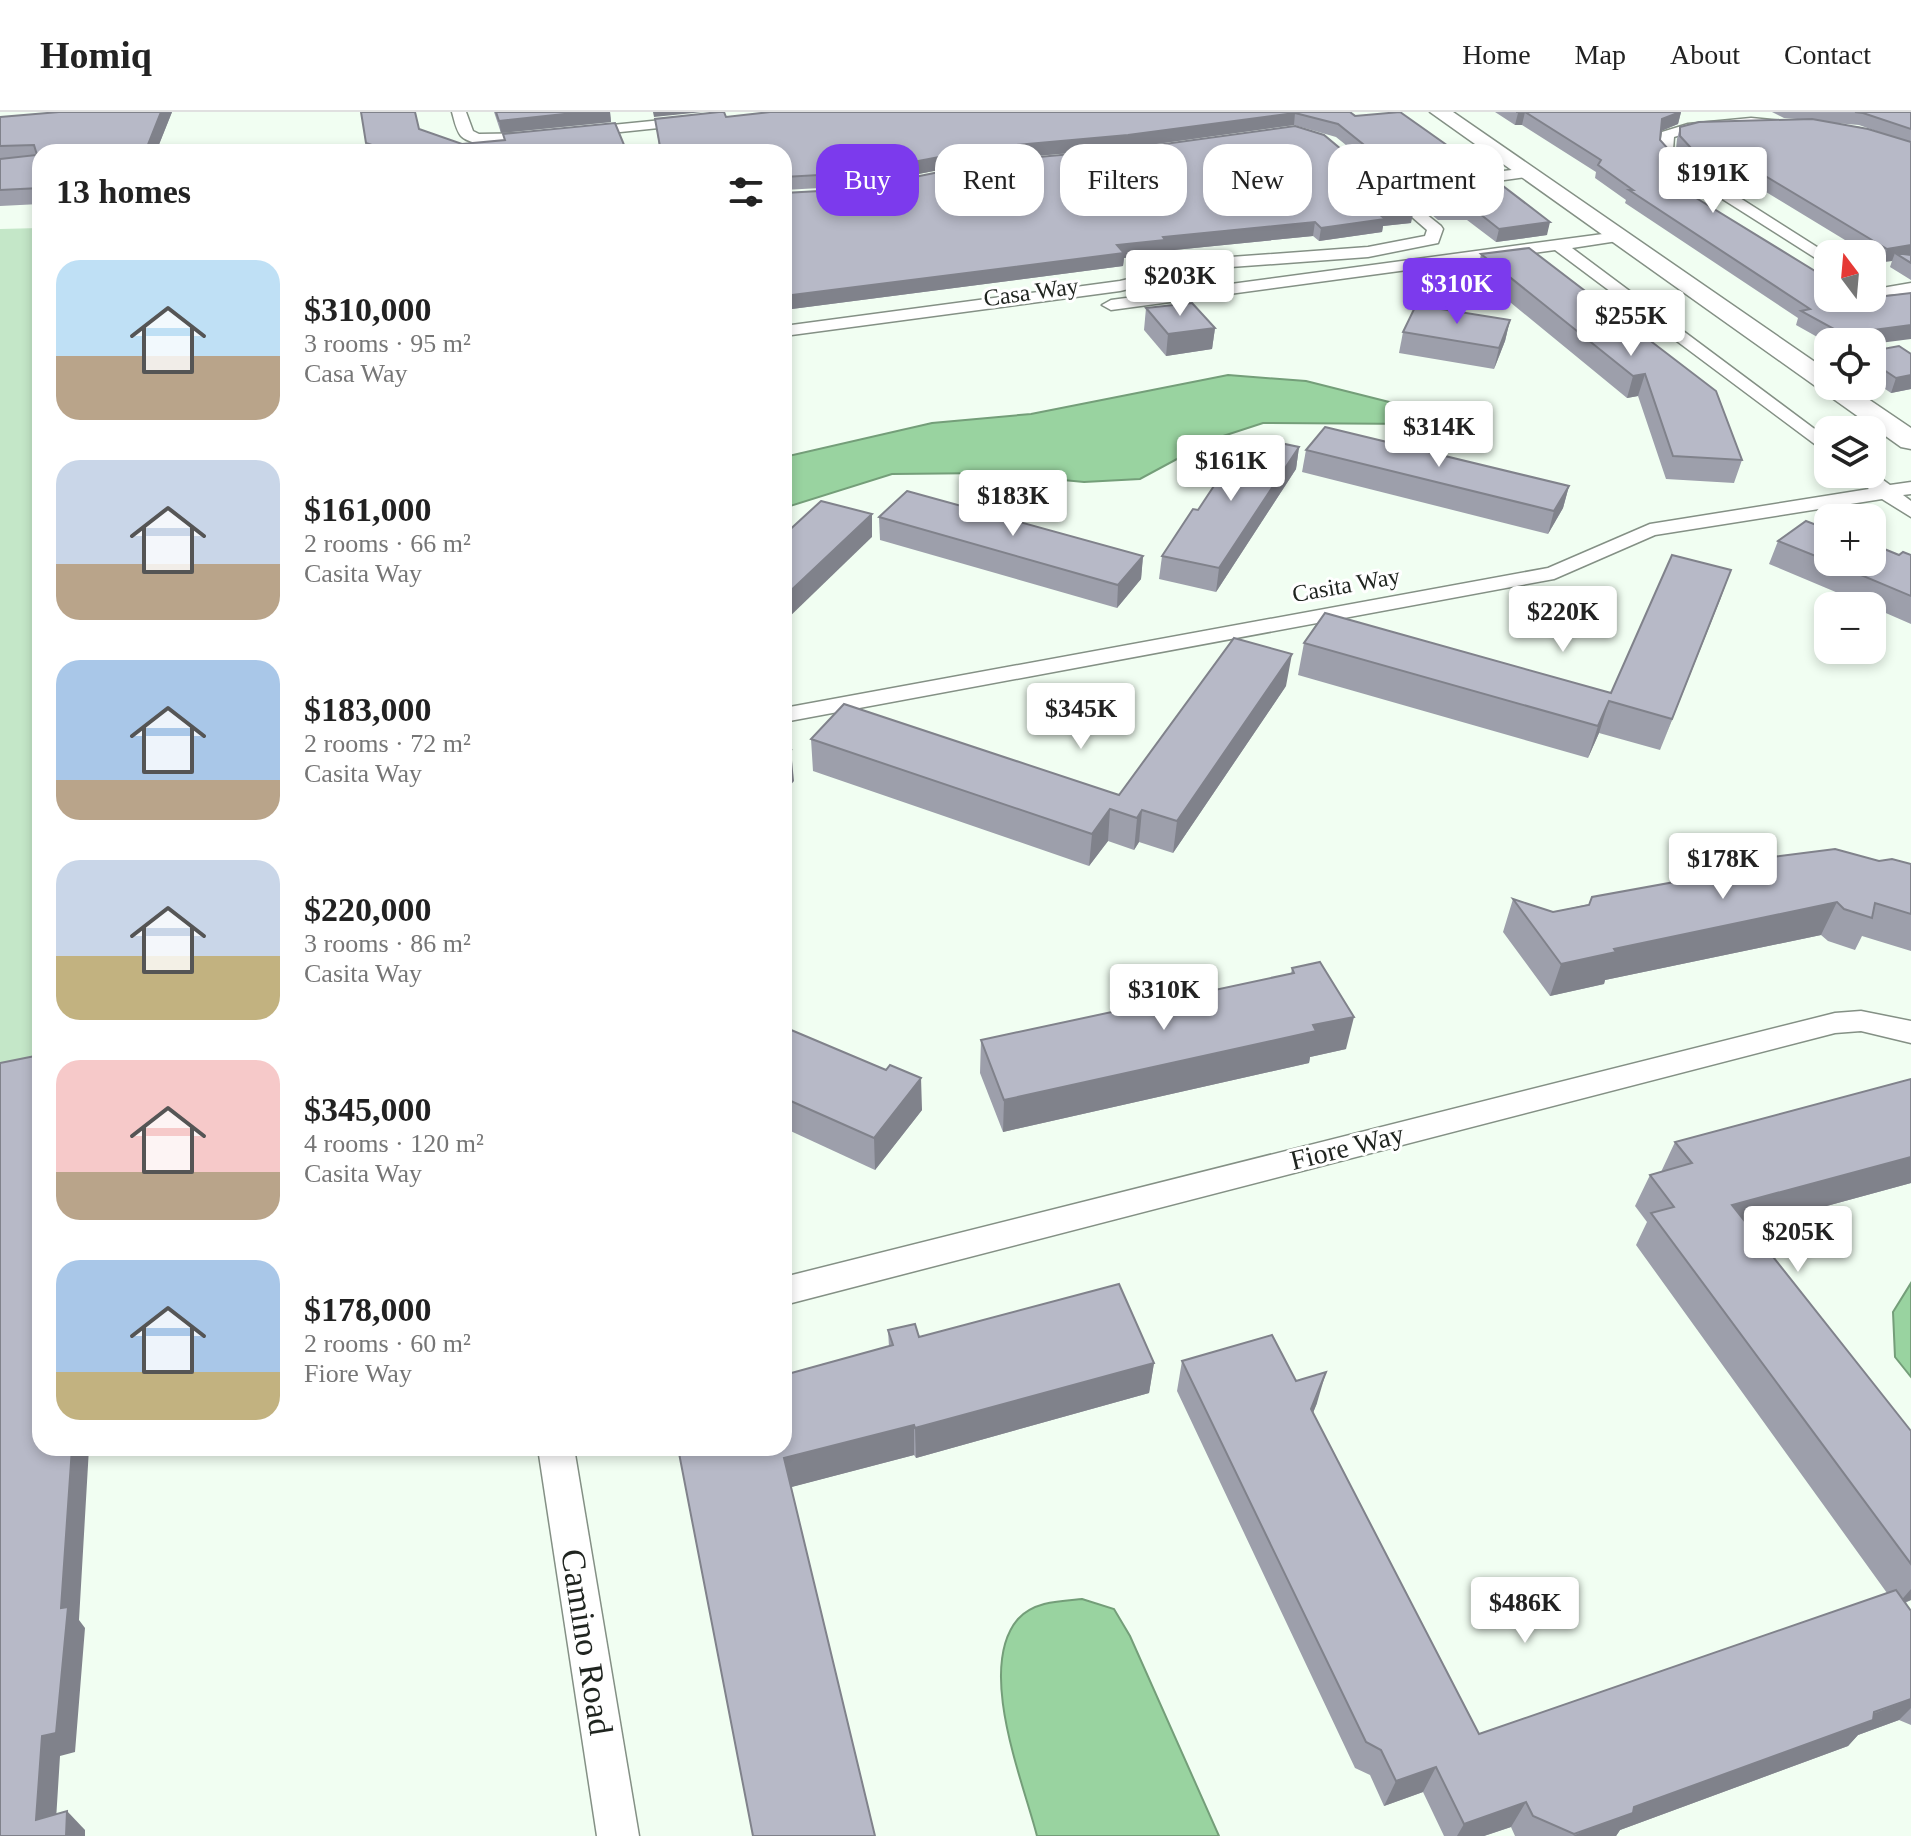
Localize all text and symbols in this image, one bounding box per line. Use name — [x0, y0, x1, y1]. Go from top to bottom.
text: Homiq — [40, 34, 152, 76]
text: Home — [1462, 39, 1531, 70]
text: Map — [1575, 39, 1626, 70]
text: About — [1670, 39, 1740, 70]
text: Contact — [1784, 39, 1871, 70]
chip: Buy — [816, 144, 919, 216]
chip: Rent — [935, 144, 1044, 216]
chip: Filters — [1060, 144, 1187, 216]
chip: New — [1203, 144, 1312, 216]
chip: Apartment — [1328, 144, 1504, 216]
pin: $191K — [1657, 147, 1769, 215]
text: $191K — [1677, 158, 1749, 187]
icon: filters — [724, 170, 768, 214]
text: 13 homes — [56, 173, 191, 210]
north arrow — [1814, 240, 1886, 312]
map controls — [1814, 240, 1886, 664]
pin: $203K — [1124, 250, 1236, 318]
pin: $310K — [1401, 258, 1513, 326]
text: $203K — [1144, 261, 1216, 290]
text: $310K — [1421, 269, 1493, 298]
street label: Casa Way — [982, 272, 1080, 312]
pin: $255K — [1575, 290, 1687, 358]
text: $310,000 — [304, 291, 432, 328]
icon: home — [120, 292, 216, 388]
text: $255K — [1595, 301, 1667, 330]
button: locate — [1814, 328, 1886, 400]
text: 3 rooms · 95 m² — [304, 329, 471, 358]
text: Casa Way — [304, 359, 408, 388]
pin: $314K — [1383, 401, 1495, 469]
text: $314K — [1403, 412, 1475, 441]
button: layers — [1814, 416, 1886, 488]
pin: $161K — [1175, 435, 1287, 503]
text: $161K — [1195, 446, 1267, 475]
pin: $183K — [957, 470, 1069, 538]
text: $183K — [977, 481, 1049, 510]
text: $161,000 — [304, 491, 432, 528]
icon: home — [120, 492, 216, 588]
button: + — [1814, 504, 1886, 576]
text: 2 rooms · 66 m² — [304, 529, 471, 558]
text: Casita Way — [304, 559, 422, 588]
street label: Casita Way — [1290, 563, 1402, 607]
pin: $220K — [1507, 586, 1619, 654]
button: − — [1814, 592, 1886, 664]
text: $220K — [1527, 597, 1599, 626]
pin: $345K — [1025, 683, 1137, 751]
text: $183,000 — [304, 691, 432, 728]
icon: home — [120, 692, 216, 788]
text: $345K — [1045, 694, 1117, 723]
text: 2 rooms · 72 m² — [304, 729, 471, 758]
text: Casita Way — [304, 759, 422, 788]
pin: $178K — [1667, 833, 1779, 901]
text: $178K — [1687, 844, 1759, 873]
text: $220,000 — [304, 891, 432, 928]
icon: home — [120, 892, 216, 988]
text: 3 rooms · 86 m² — [304, 929, 471, 958]
text: Casita Way — [304, 959, 422, 988]
pin: $310K — [1108, 964, 1220, 1032]
text: $310K — [1128, 975, 1200, 1004]
text: $345,000 — [304, 1091, 432, 1128]
icon: home — [120, 1092, 216, 1188]
street label: Fiore Way — [1287, 1118, 1407, 1176]
text: 4 rooms · 120 m² — [304, 1129, 484, 1158]
text: Casita Way — [304, 1159, 422, 1188]
pin: $205K — [1742, 1206, 1854, 1274]
text: $205K — [1762, 1217, 1834, 1246]
text: $178,000 — [304, 1291, 432, 1328]
icon: home — [120, 1292, 216, 1388]
text: 2 rooms · 60 m² — [304, 1329, 471, 1358]
text: Fiore Way — [304, 1359, 412, 1388]
street label: Camino Road — [554, 1546, 620, 1738]
pin: $486K — [1469, 1577, 1581, 1645]
text: $486K — [1489, 1588, 1561, 1617]

